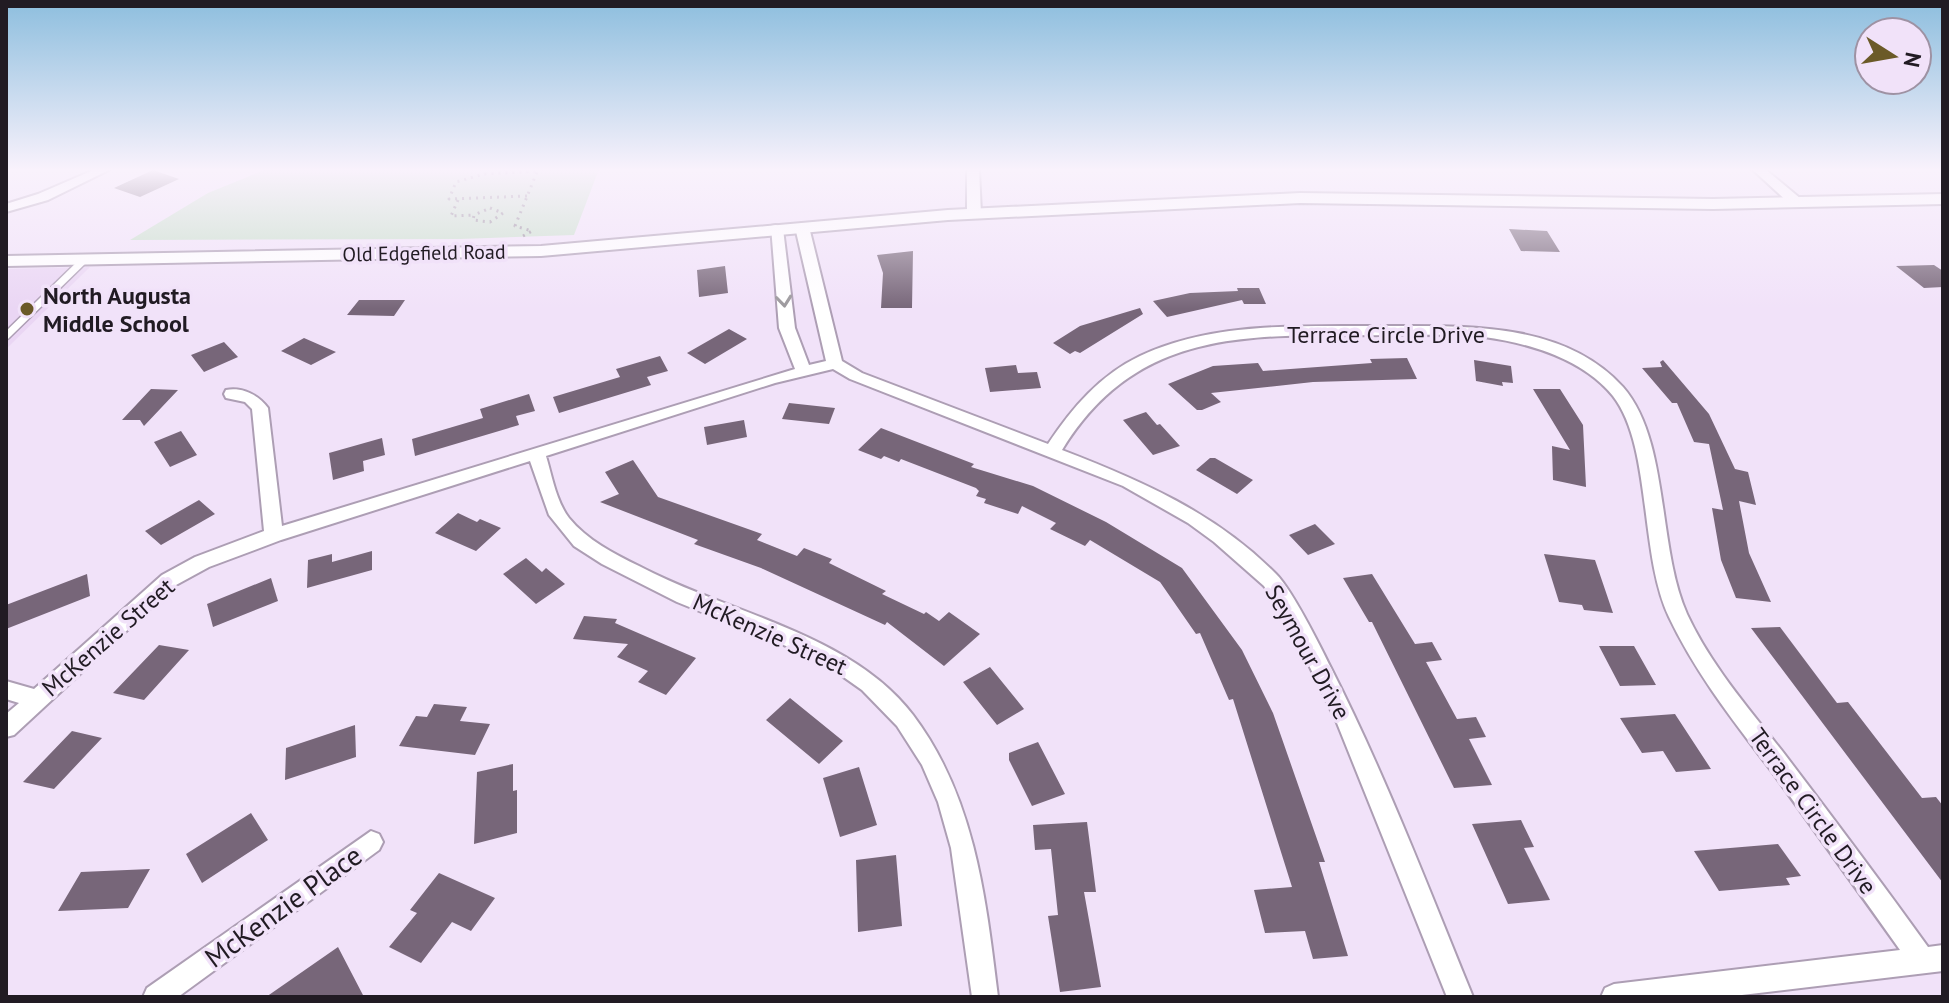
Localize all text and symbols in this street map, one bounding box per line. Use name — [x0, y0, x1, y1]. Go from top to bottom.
north arrow — [1853, 16, 1933, 96]
text: N — [1898, 50, 1928, 70]
street label: Old Edgefield Road — [342, 239, 506, 267]
place label: North Augusta Middle School — [43, 280, 191, 339]
one-way arrow — [775, 294, 792, 308]
marker: North Augusta Middle School — [18, 300, 36, 318]
street label: Terrace Circle Drive — [1287, 319, 1485, 350]
street label: McKenzie Street — [35, 571, 181, 703]
street label: Seymour Drive — [1258, 579, 1358, 725]
street label: McKenzie Street — [688, 586, 852, 682]
street label: Terrace Circle Drive — [1742, 722, 1884, 900]
street label: McKenzie Place — [197, 836, 369, 976]

